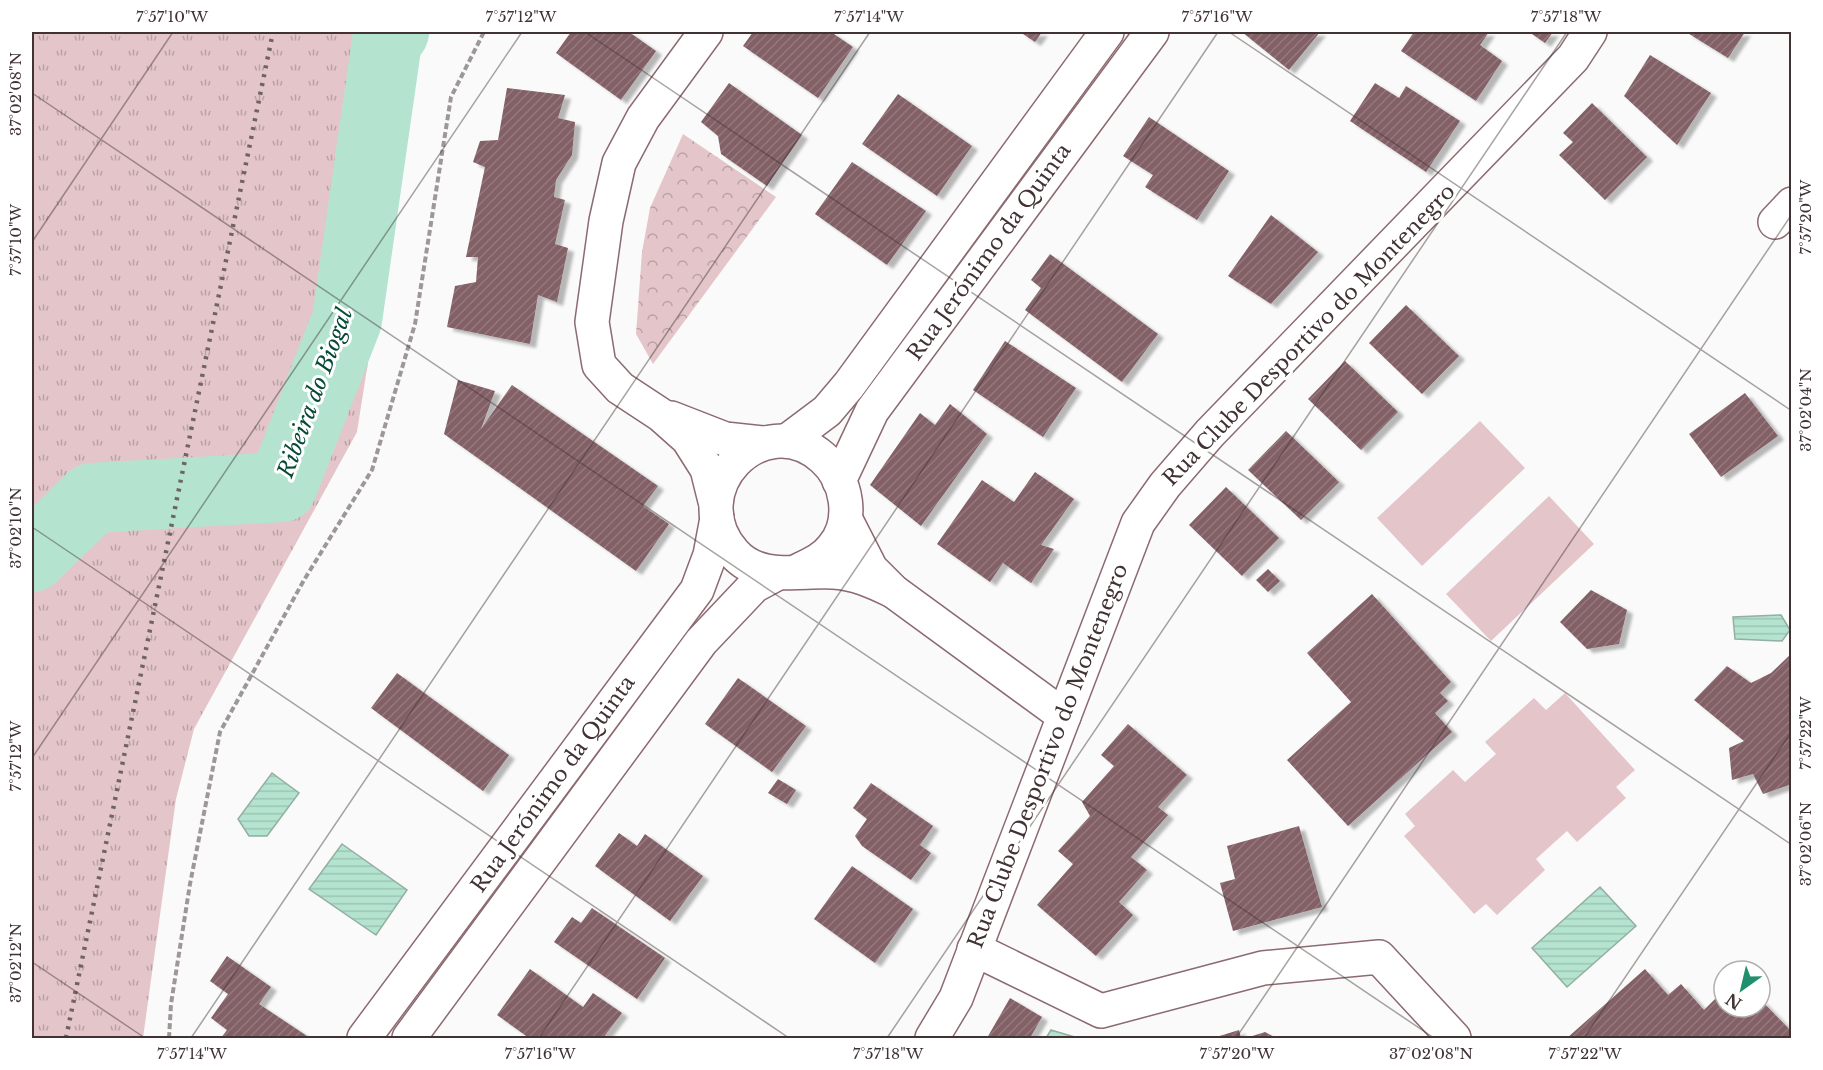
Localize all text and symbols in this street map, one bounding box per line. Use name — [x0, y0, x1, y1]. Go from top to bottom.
text: 7°57'10"W — [136, 7, 208, 26]
text: 7°57'12"W — [486, 7, 557, 26]
text: 7°57'14"W — [834, 7, 904, 26]
text: 7°57'16"W — [1181, 7, 1253, 26]
text: 7°57'18"W — [1531, 7, 1602, 26]
text: 37°02'08"N — [6, 52, 25, 136]
street label: Rua Jerónimo da Quinta — [901, 138, 1077, 366]
street label: Rua Clube Desportivo do Montenegro — [1157, 179, 1461, 491]
text: 7°57'20"W — [1796, 179, 1815, 254]
text: 7°57'10"W — [6, 204, 25, 276]
water label: Ribeira do Biogal — [272, 305, 358, 482]
text: 37°02'04"N — [1796, 368, 1815, 452]
text: 37°02'10"N — [6, 487, 25, 569]
street label: Rua Clube Desportivo do Montenegro — [962, 560, 1134, 952]
street label: Rua Jerónimo da Quinta — [465, 670, 641, 898]
text: 7°57'22"W — [1796, 696, 1815, 770]
text: 7°57'12"W — [6, 720, 25, 791]
text: 37°02'06"N — [1796, 802, 1815, 886]
text: 37°02'12"N — [6, 923, 25, 1003]
north arrow — [1712, 959, 1772, 1019]
text: N — [1722, 989, 1745, 1014]
text: 7°57'14"W — [157, 1044, 227, 1063]
text: 7°57'16"W — [504, 1044, 576, 1063]
text: 7°57'18"W — [853, 1044, 924, 1063]
text: 7°57'20"W — [1200, 1044, 1275, 1063]
text: 37°02'08"N — [1389, 1044, 1473, 1063]
text: 7°57'22"W — [1548, 1044, 1622, 1063]

